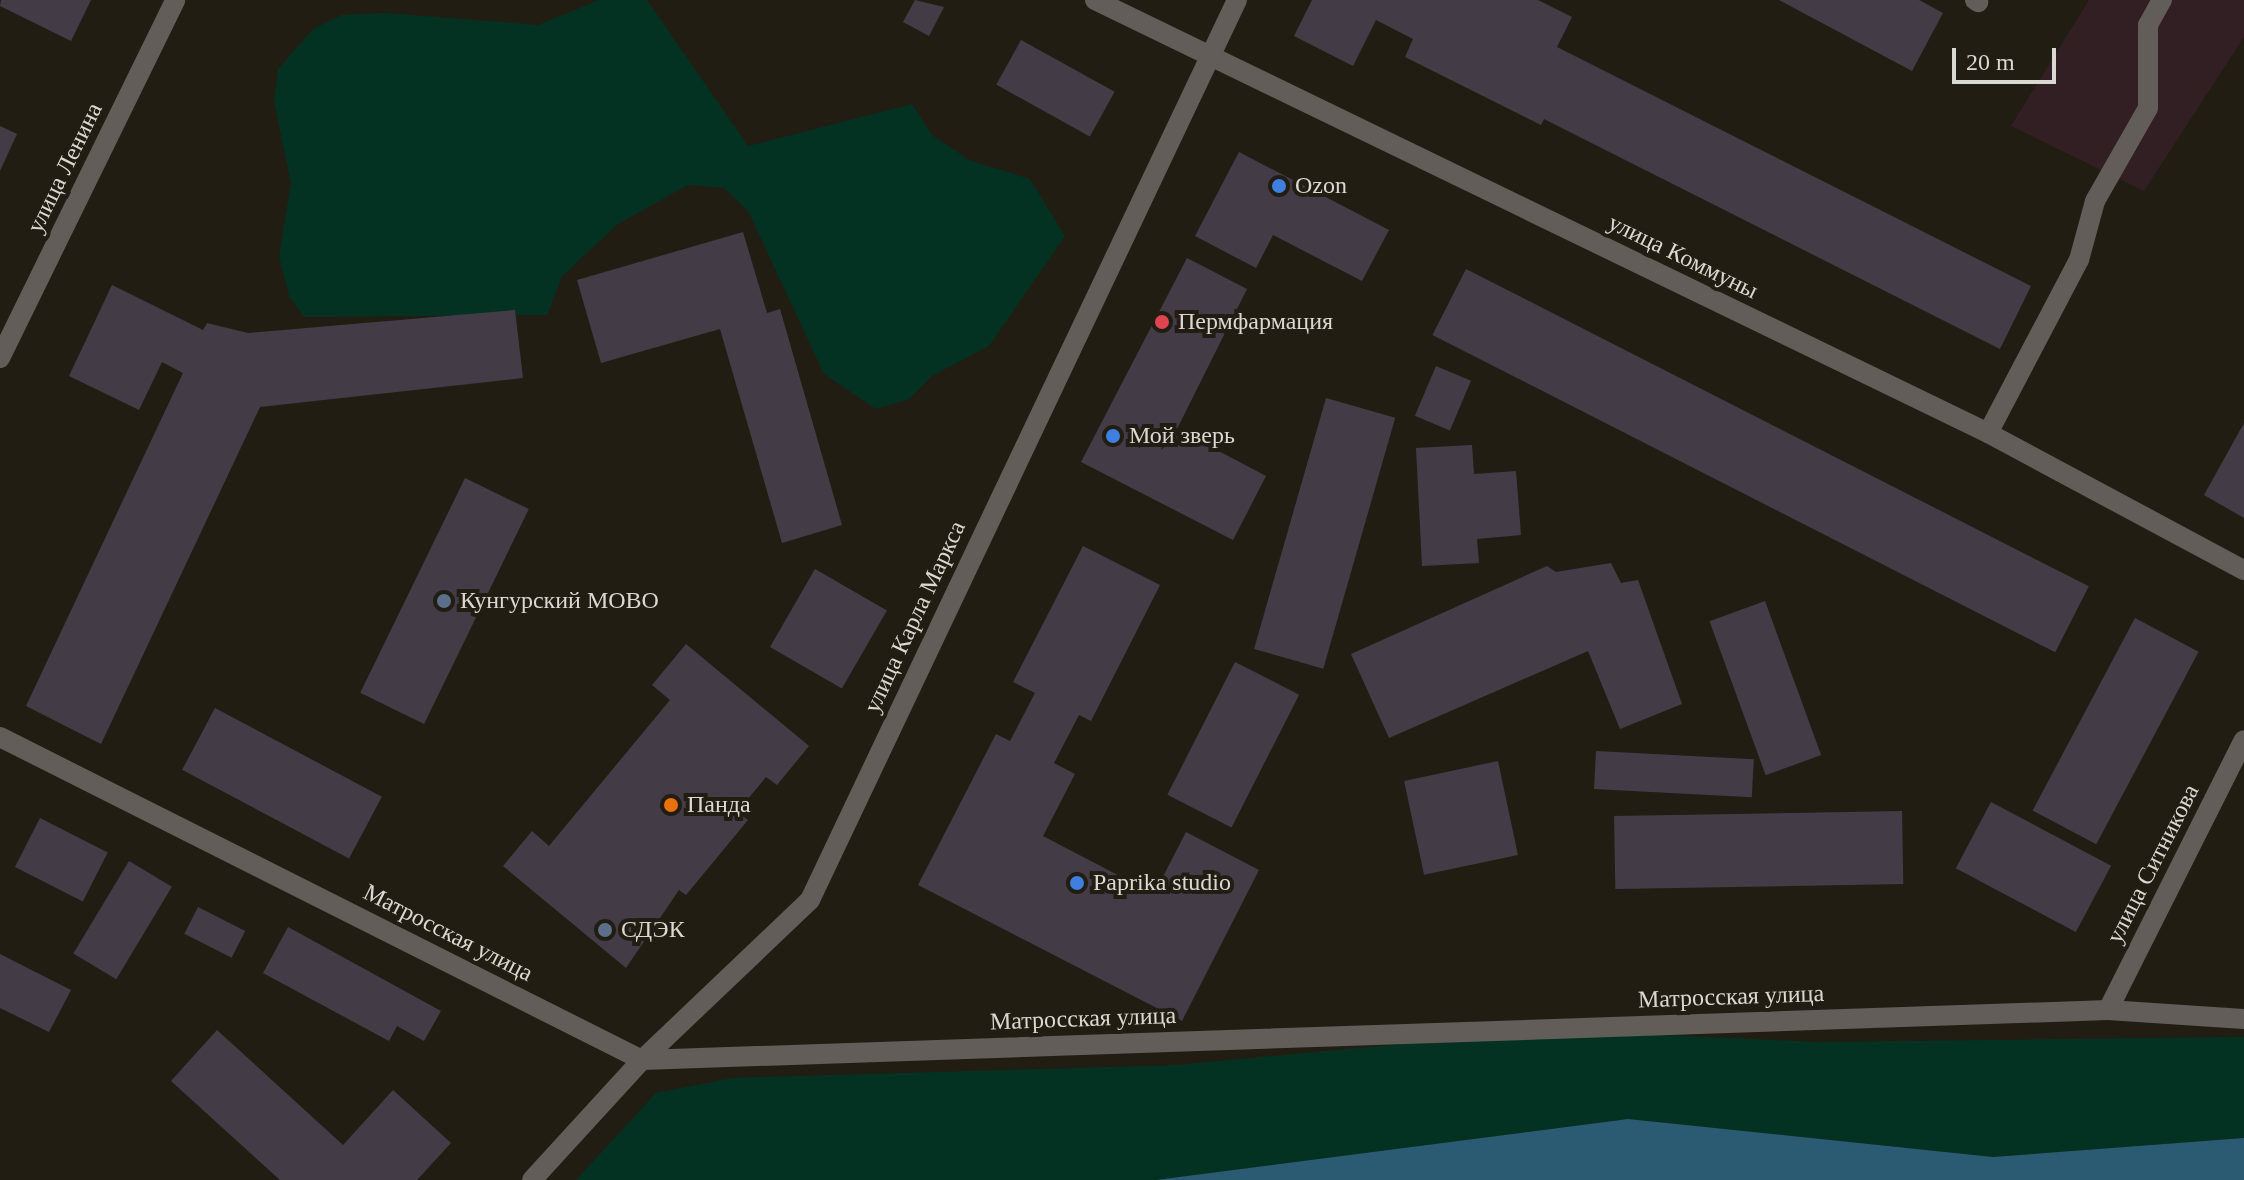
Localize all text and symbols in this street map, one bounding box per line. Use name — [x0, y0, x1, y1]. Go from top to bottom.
scale bar — [1956, 32, 2060, 82]
text: 20 m — [1966, 49, 2015, 75]
street label: улица Ленина — [21, 98, 109, 238]
place label: Ozon — [1295, 172, 1347, 200]
marker: Ozon — [1270, 177, 1288, 195]
street label: улица Коммуны — [1603, 208, 1763, 306]
place label: Пермфармация — [1178, 308, 1333, 336]
marker: Пермфармация — [1153, 313, 1171, 331]
place label: Мой зверь — [1129, 422, 1235, 450]
marker: Мой зверь — [1104, 427, 1122, 445]
street label: улица Карла Маркса — [858, 516, 972, 718]
place label: Кунгурский МОВО — [460, 587, 659, 615]
marker: Кунгурский МОВО — [435, 592, 453, 610]
street label: улица Ситникова — [2101, 780, 2205, 948]
place label: Панда — [687, 791, 751, 819]
marker: Панда — [662, 796, 680, 814]
place label: Paprika studio — [1093, 869, 1231, 897]
marker: Paprika studio — [1068, 874, 1086, 892]
street label: Матросская улица — [358, 878, 538, 988]
place label: СДЭК — [621, 916, 685, 944]
marker: СДЭК — [596, 921, 614, 939]
street label: Матросская улица — [1637, 979, 1825, 1015]
street label: Матросская улица — [989, 1001, 1177, 1037]

